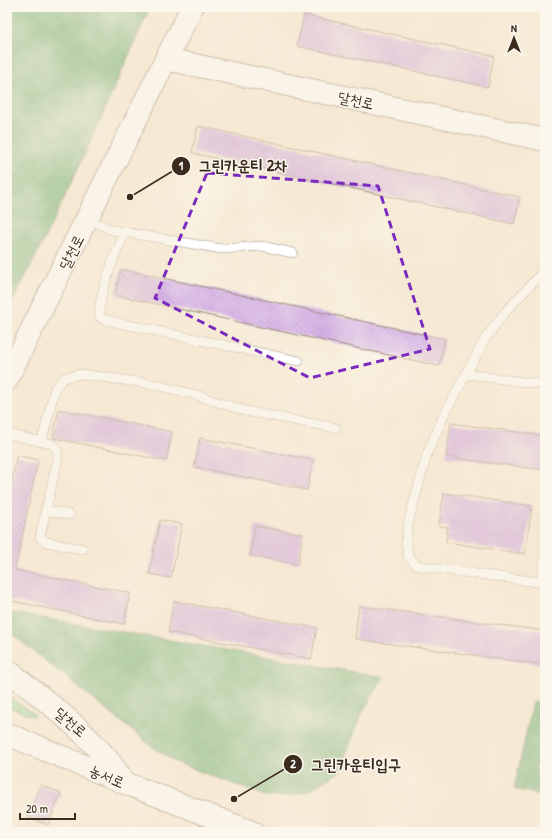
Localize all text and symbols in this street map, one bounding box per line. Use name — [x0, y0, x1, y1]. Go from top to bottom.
north arrow — [494, 18, 534, 58]
text: N — [511, 21, 517, 35]
street label: 달천로 — [336, 86, 376, 114]
callout: 그린카운티 2차 — [171, 152, 295, 180]
text: 그린카운티 2차 — [199, 154, 287, 176]
text: 1 — [179, 157, 184, 174]
street label: 달천로 — [53, 231, 89, 273]
street label: 달천로 — [50, 702, 92, 742]
callout: 그린카운티입구 — [283, 750, 409, 778]
text: 그린카운티입구 — [311, 753, 401, 775]
text: 2 — [290, 755, 296, 772]
street label: 농서로 — [86, 759, 128, 793]
scale bar — [20, 795, 75, 821]
text: 20 m — [26, 800, 48, 817]

